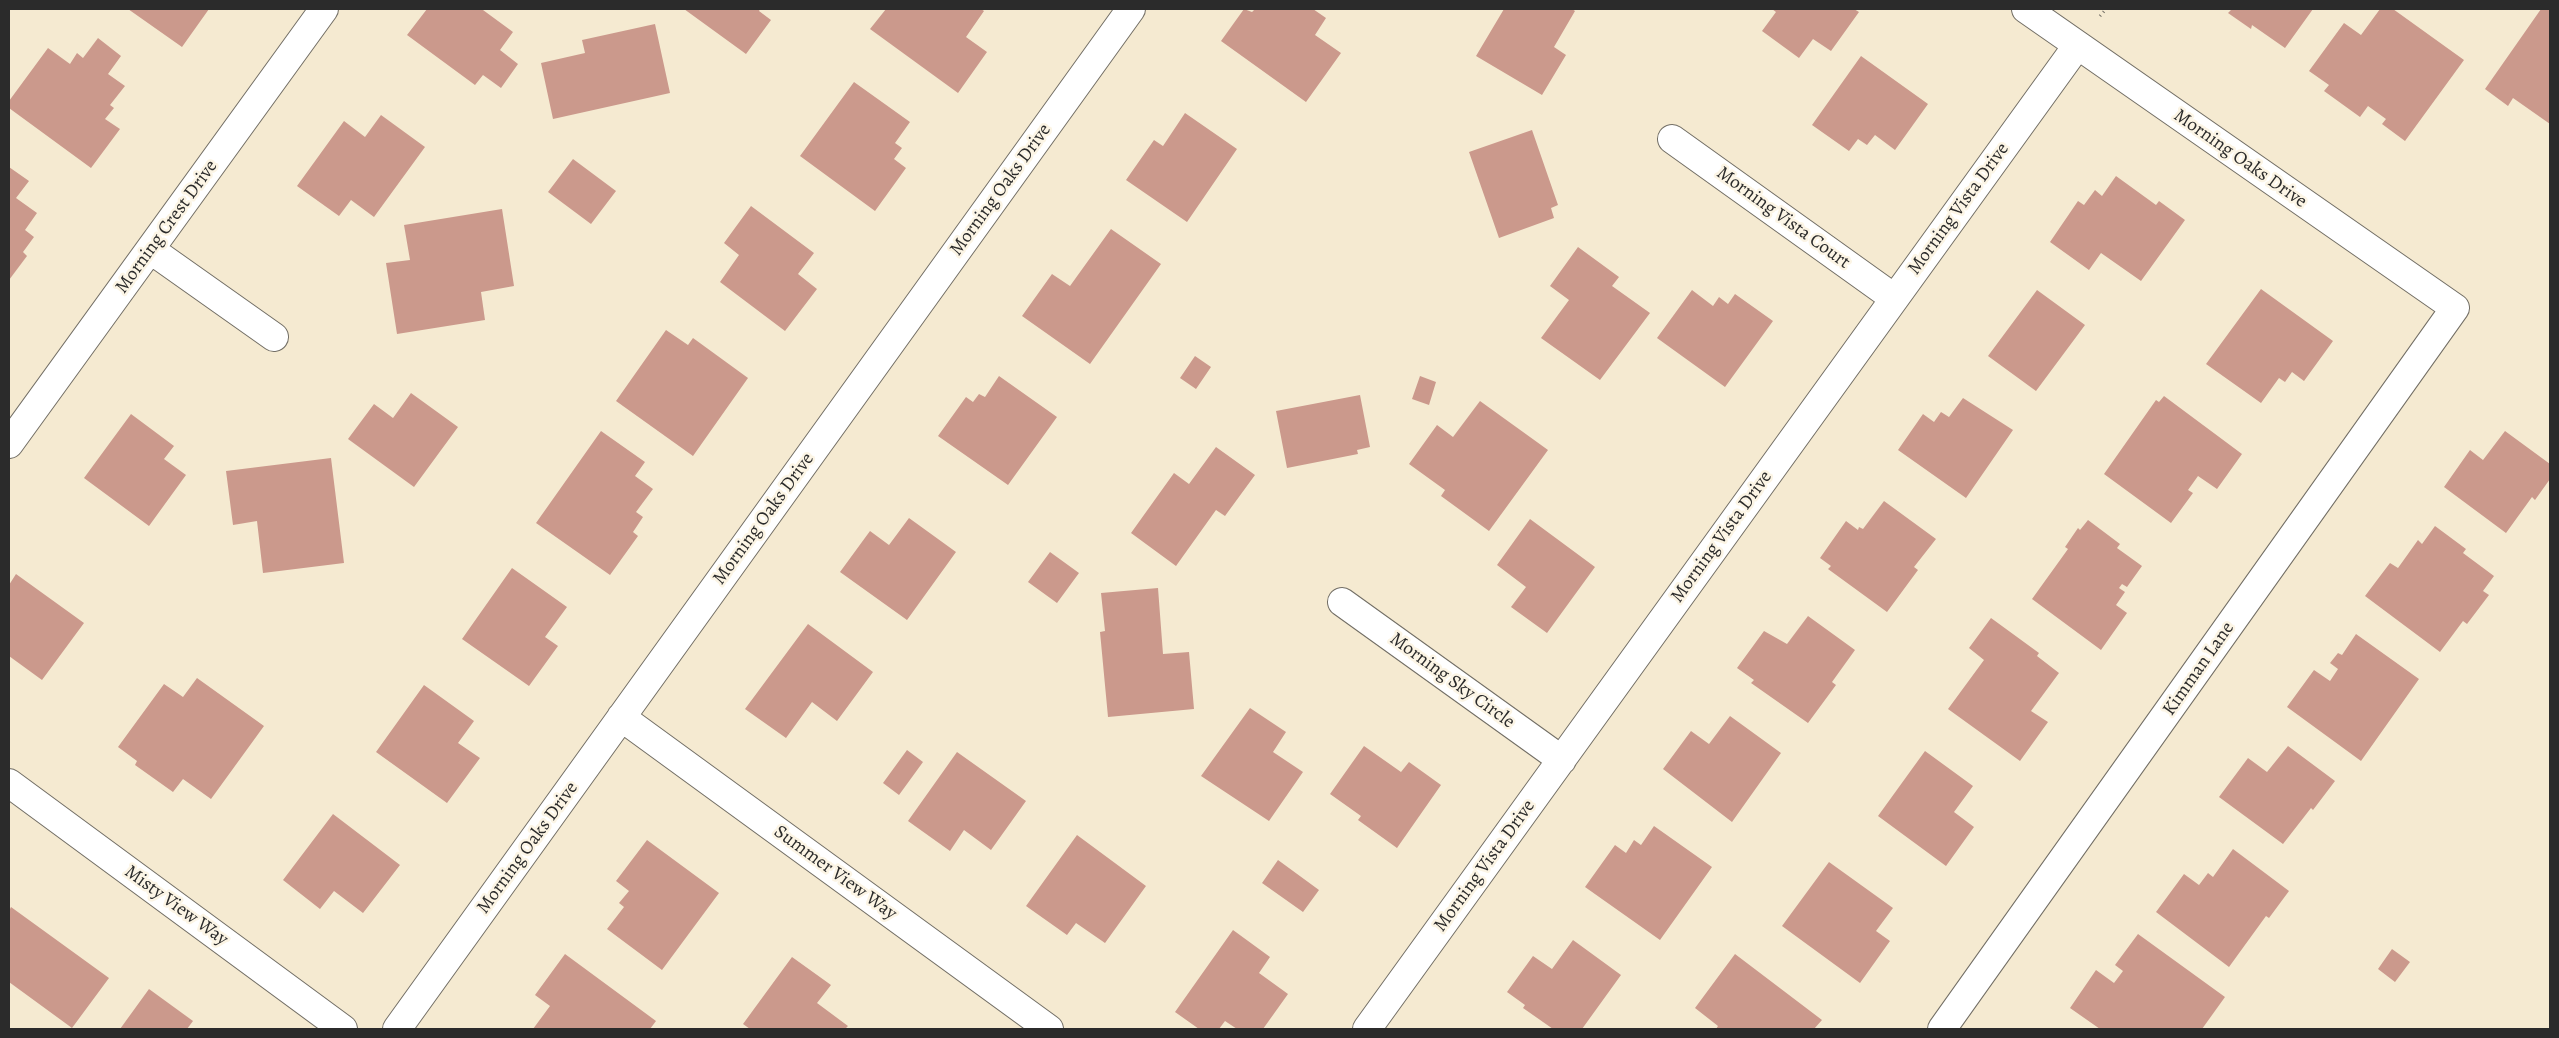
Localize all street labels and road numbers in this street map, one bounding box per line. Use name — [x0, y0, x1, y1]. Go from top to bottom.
street label: Morning Oaks Drive — [2169, 105, 2311, 213]
street label: Morning Oaks Drive — [946, 120, 1056, 260]
street label: Morning Vista Drive — [1904, 139, 2014, 279]
street label: Morning Crest Drive — [111, 156, 223, 298]
street label: Morning Vista Court — [1712, 162, 1854, 274]
street label: Morning Oaks Drive — [709, 449, 819, 589]
street label: Morning Vista Drive — [1667, 467, 1777, 607]
street label: Kimman Lane — [2158, 618, 2240, 720]
street label: Morning Sky Circle — [1385, 628, 1519, 734]
street label: Morning Oaks Drive — [473, 778, 583, 918]
street label: Morning Vista Drive — [1430, 796, 1540, 936]
street label: Summer View Way — [769, 821, 901, 925]
street label: Misty View Way — [120, 861, 232, 951]

